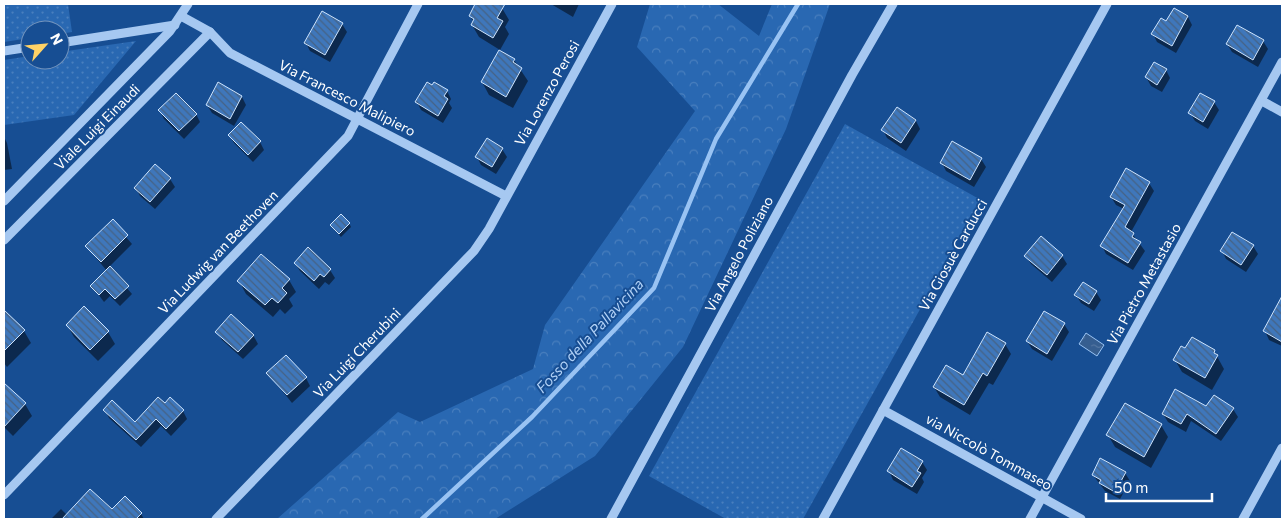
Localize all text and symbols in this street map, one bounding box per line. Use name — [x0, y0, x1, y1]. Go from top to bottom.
north arrow — [20, 20, 70, 70]
text: N — [47, 30, 67, 47]
street label: Via Lorenzo Perosi — [511, 37, 583, 148]
street label: Via Francesco Malipiero — [276, 56, 418, 139]
street label: Viale Luigi Einaudi — [50, 80, 143, 173]
street label: Via Ludwig van Beethoven — [154, 186, 281, 317]
street label: Via Angelo Poliziano — [701, 193, 776, 315]
street label: Via Giosuè Carducci — [915, 196, 990, 314]
street label: Via Pietro Metastasio — [1103, 220, 1184, 348]
water label: Fosso della Pallavicina — [532, 275, 647, 396]
street label: Via Luigi Cherubini — [309, 304, 404, 401]
street label: via Niccolò Tommaseo — [923, 410, 1055, 493]
scale bar — [1106, 470, 1212, 502]
text: 50 m — [1114, 478, 1148, 496]

